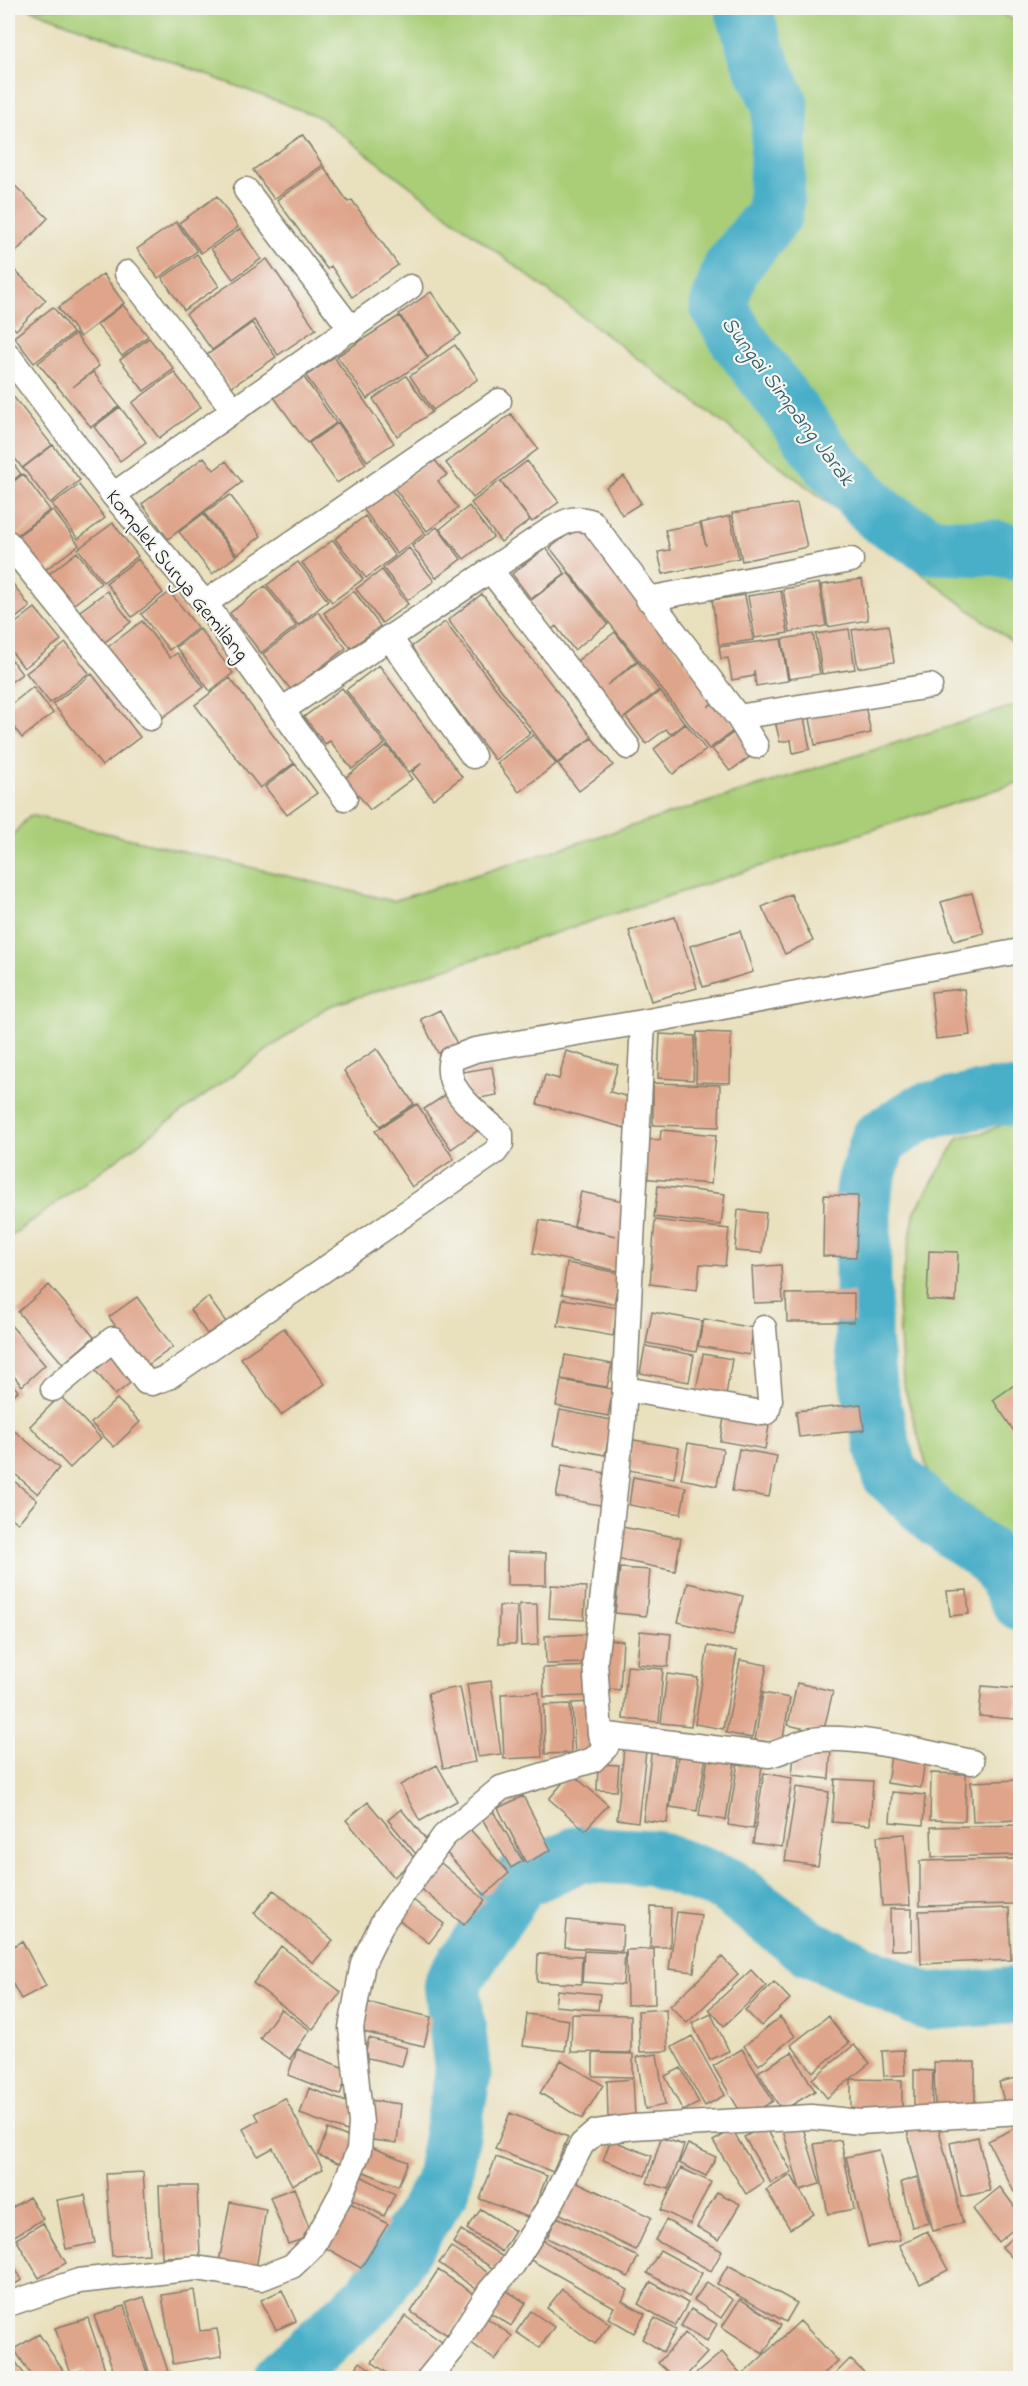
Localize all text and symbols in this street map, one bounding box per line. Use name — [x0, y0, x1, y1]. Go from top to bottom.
water label: Sungai Simpang Jarak — [712, 310, 862, 494]
street label: Komplek Surya Gemilang — [96, 484, 255, 670]

